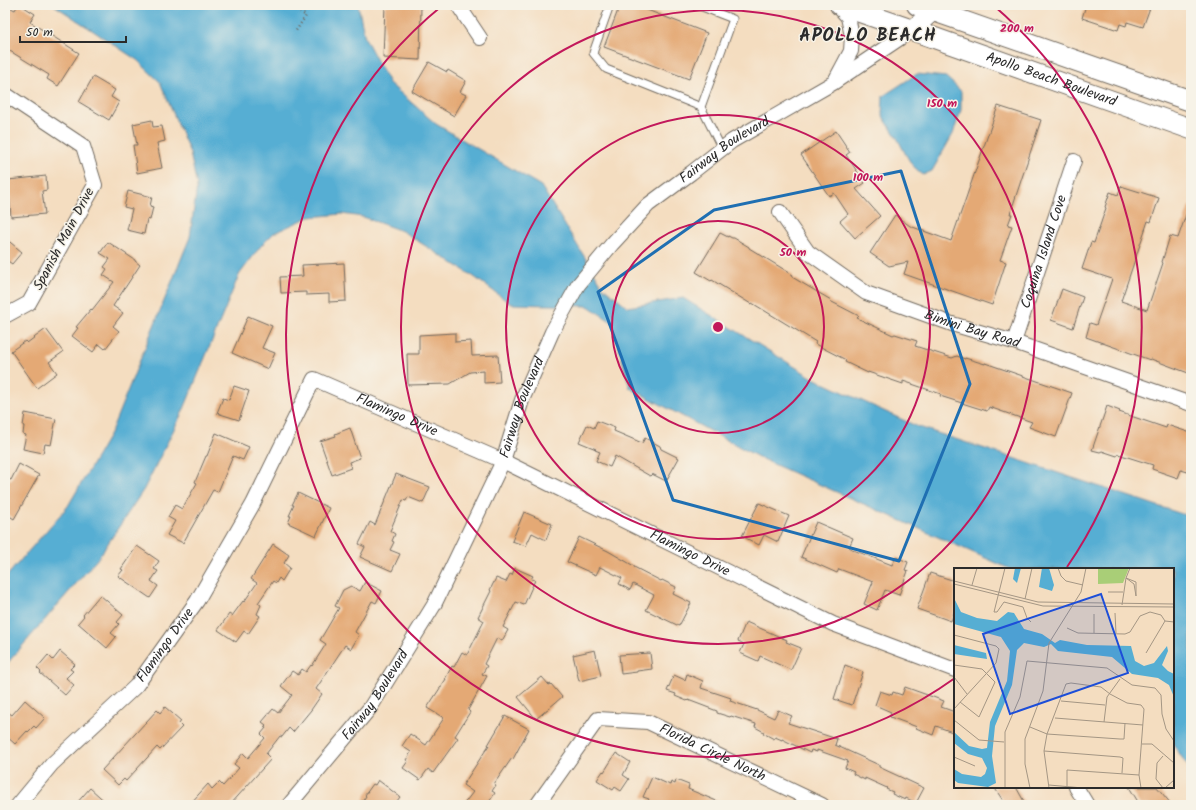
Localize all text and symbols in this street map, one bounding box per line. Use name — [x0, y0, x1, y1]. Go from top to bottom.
scale bar — [20, 18, 126, 44]
text: 200 m — [1000, 19, 1034, 38]
district label: APOLLO BEACH — [799, 22, 937, 51]
text: 50 m — [26, 23, 53, 42]
street label: Apollo Beach Boulevard — [983, 46, 1121, 113]
text: 150 m — [927, 94, 957, 113]
street label: Fairway Boulevard — [675, 110, 775, 189]
text: 100 m — [853, 168, 883, 187]
street label: Spanish Main Drive — [28, 183, 101, 294]
street label: Coquina Island Cove — [1015, 191, 1073, 312]
text: 50 m — [779, 243, 807, 262]
street label: Bimini Bay Road — [921, 304, 1024, 355]
centre of rings — [711, 320, 725, 334]
street label: Fairway Boulevard — [494, 353, 551, 461]
street label: Flamingo Drive — [353, 388, 442, 443]
street label: Flamingo Drive — [646, 524, 734, 583]
inset map — [954, 568, 1174, 788]
street label: Flamingo Drive — [131, 603, 200, 687]
street label: Fairway Boulevard — [336, 645, 415, 745]
street label: Florida Circle North — [656, 718, 769, 788]

